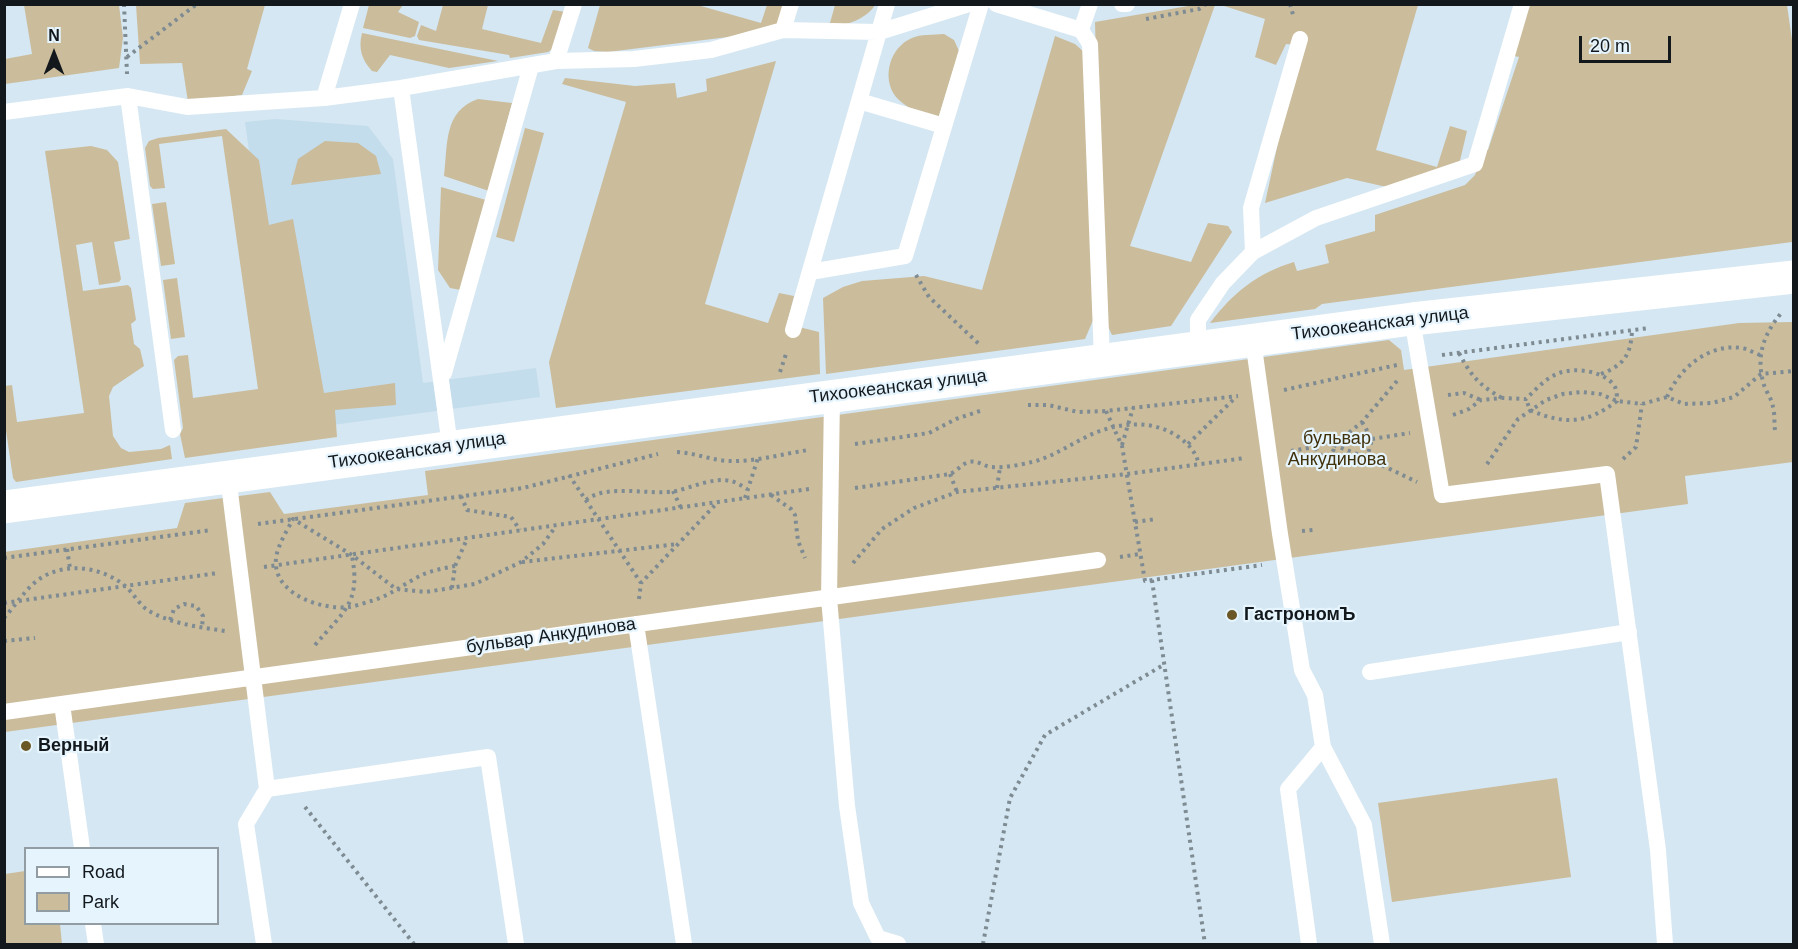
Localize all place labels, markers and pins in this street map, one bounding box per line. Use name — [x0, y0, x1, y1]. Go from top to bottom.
place label: ГастрономЪ — [1244, 604, 1355, 626]
marker: ГастрономЪ — [1225, 608, 1239, 622]
place label: Верный — [38, 735, 109, 757]
marker: Верный — [19, 739, 33, 753]

